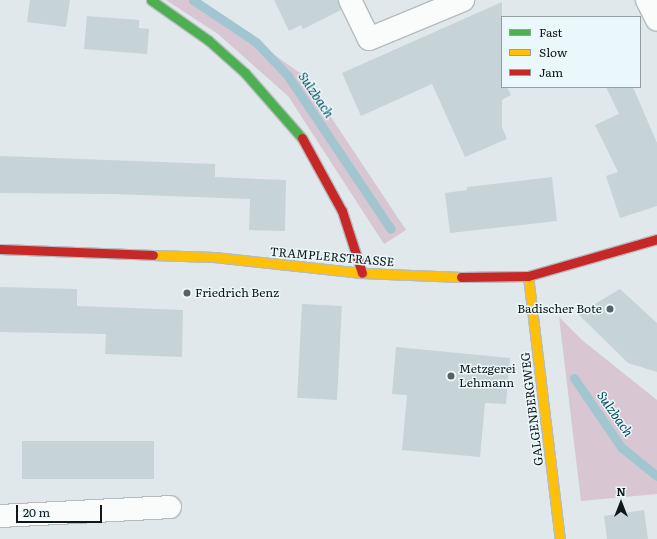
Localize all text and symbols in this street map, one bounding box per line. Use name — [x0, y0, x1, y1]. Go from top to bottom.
legend — [501, 16, 641, 88]
text: Fast — [539, 23, 562, 41]
text: Slow — [539, 43, 567, 61]
text: Jam — [539, 63, 563, 81]
water label: Sulzbach — [295, 69, 337, 121]
street label: TRAMPLERSTRASSE — [269, 244, 395, 270]
place label: Friedrich Benz — [195, 286, 279, 300]
marker: Friedrich Benz — [182, 288, 192, 298]
place label: Badischer Bote — [517, 302, 602, 316]
marker: Badischer Bote — [605, 304, 615, 314]
street label: GALGENBERGWEG — [518, 351, 546, 467]
place label: Metzgerei Lehmann — [459, 362, 516, 390]
marker: Metzgerei Lehmann — [446, 371, 456, 381]
water label: Sulzbach — [594, 388, 636, 440]
north arrow — [601, 483, 641, 523]
text: N — [616, 483, 626, 499]
scale bar — [18, 497, 104, 523]
text: 20 m — [23, 503, 50, 521]

